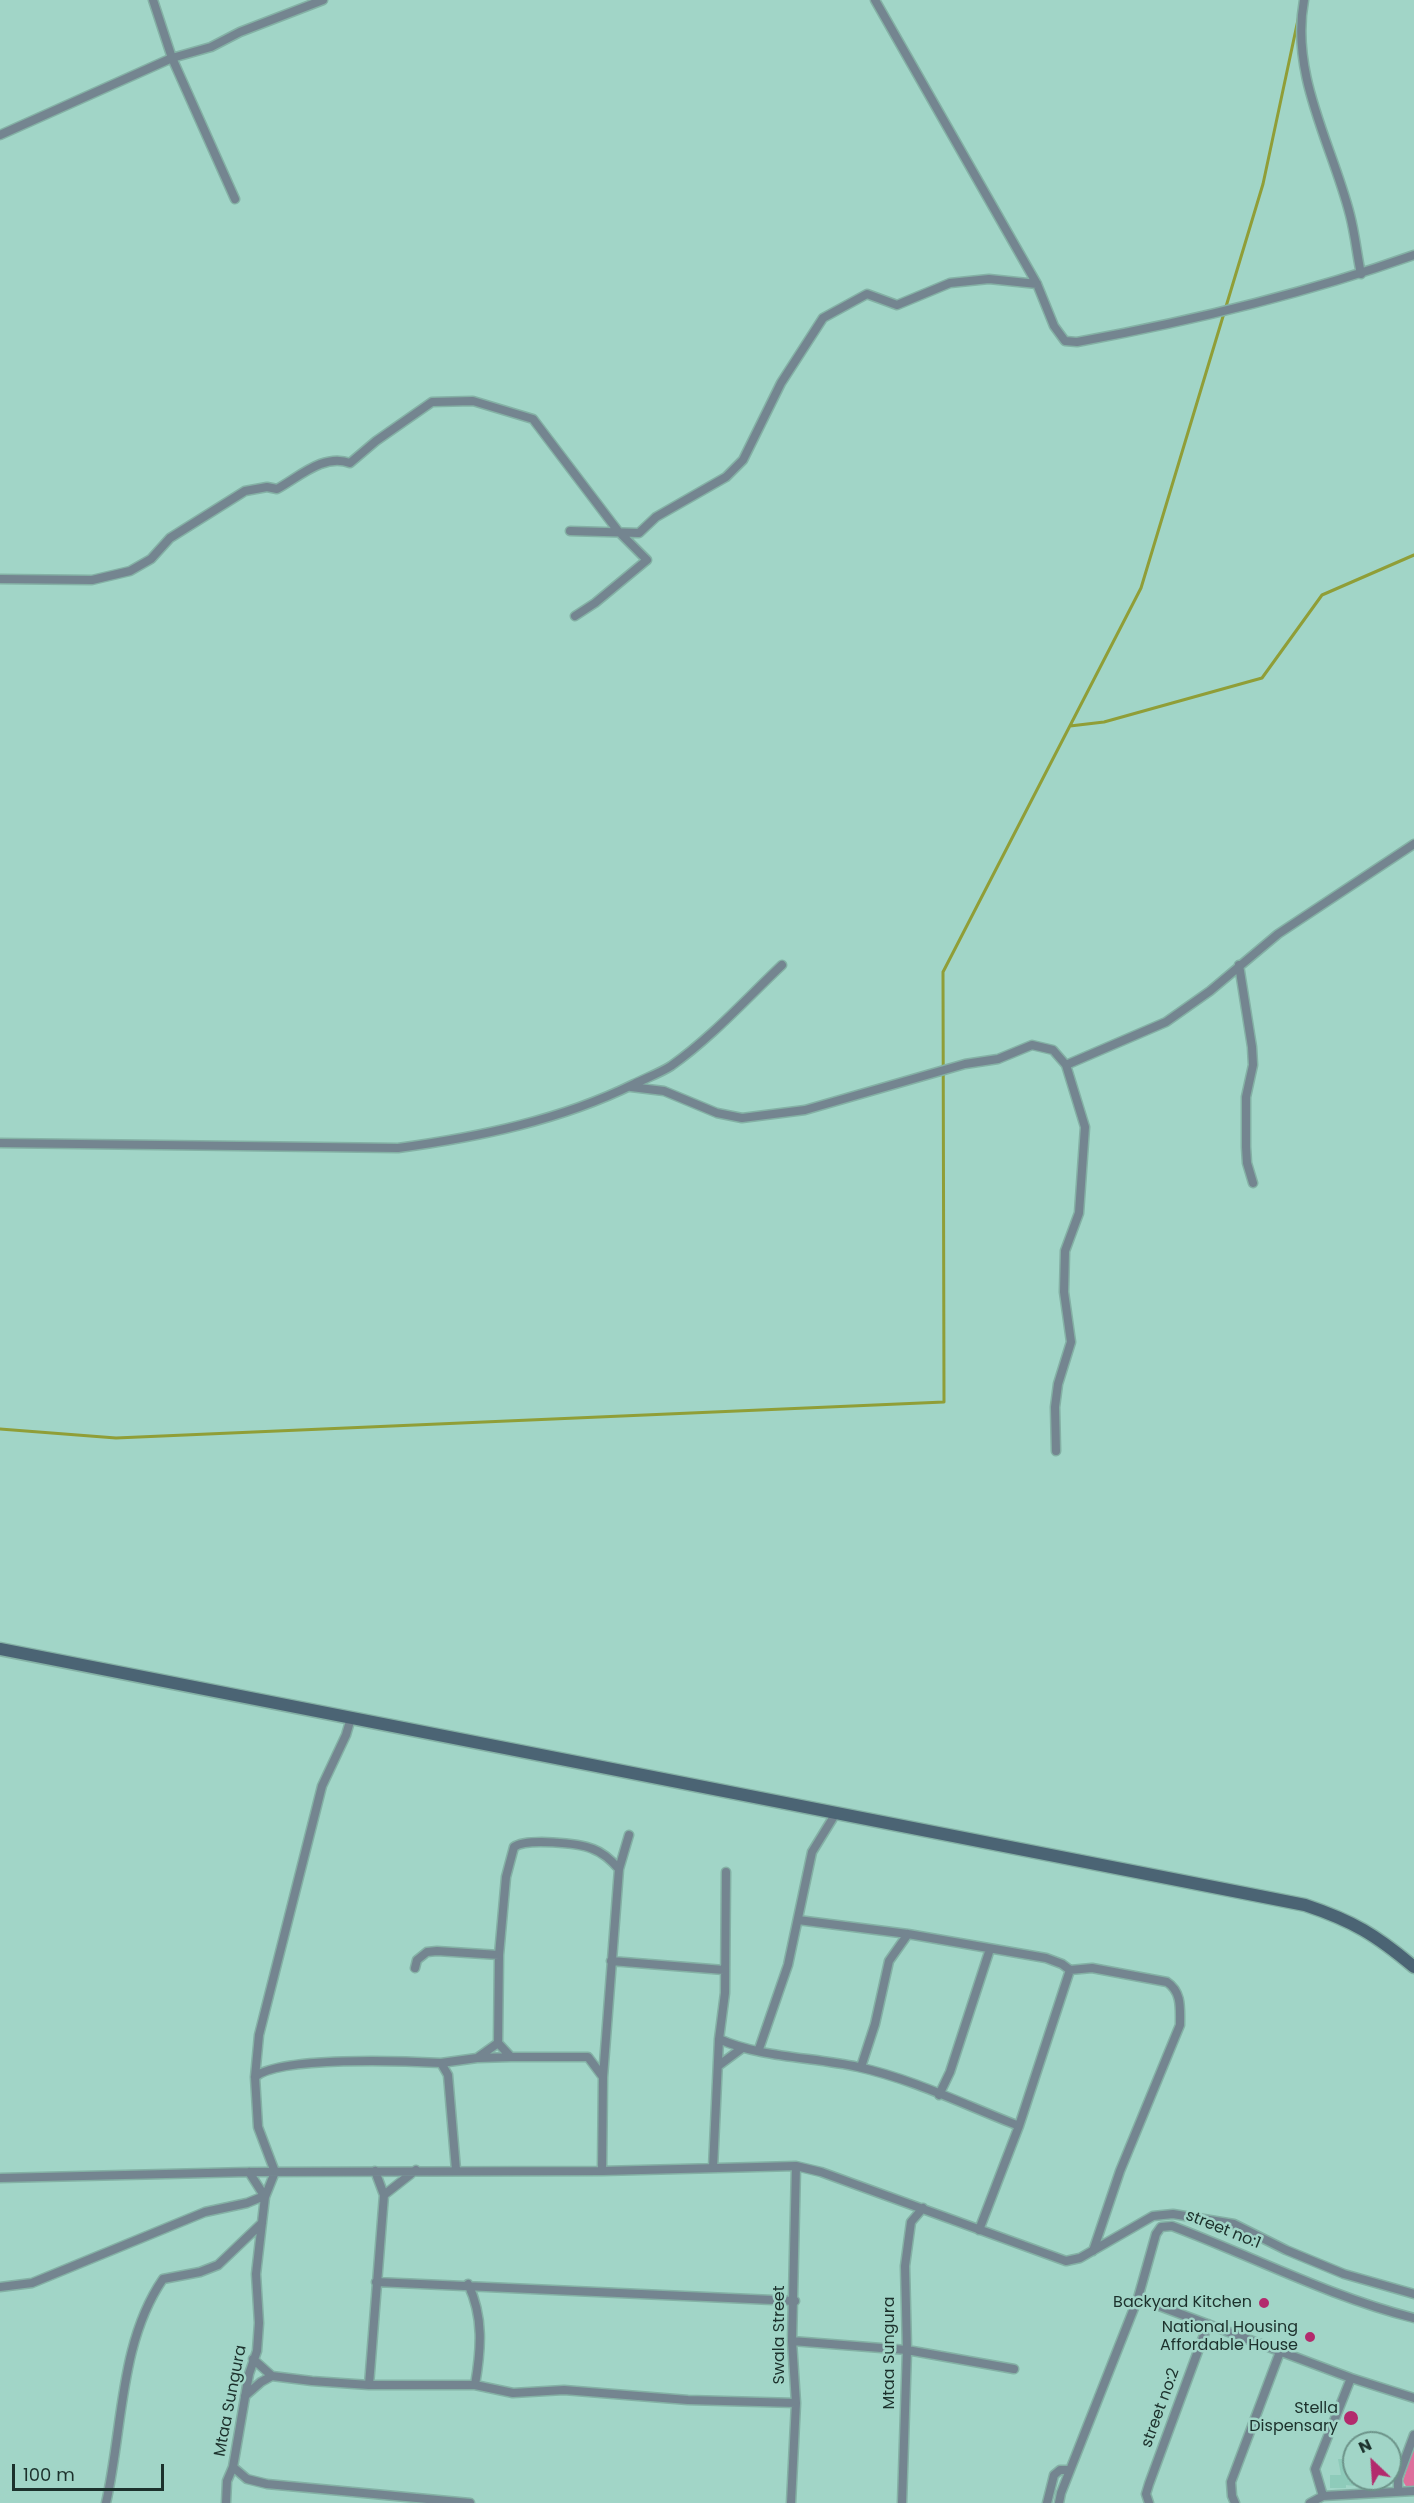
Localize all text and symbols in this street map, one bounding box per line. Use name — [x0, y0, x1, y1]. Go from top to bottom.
street label: street no:1 — [1183, 2206, 1263, 2254]
street label: Swala Street — [770, 2285, 790, 2385]
place label: Backyard Kitchen — [1113, 2293, 1252, 2313]
street label: Mtaa Sungura — [880, 2296, 900, 2410]
marker: Backyard Kitchen — [1257, 2296, 1271, 2310]
place label: National Housing Affordable House — [1160, 2318, 1298, 2356]
marker: National Housing Affordable House — [1303, 2330, 1317, 2344]
street label: Mtaa Sungura — [211, 2344, 251, 2458]
street label: street no:2 — [1138, 2366, 1184, 2450]
place label: Stella Dispensary — [1249, 2399, 1338, 2437]
marker: Stella Dispensary — [1342, 2409, 1360, 2427]
north arrow — [1342, 2431, 1402, 2491]
text: N — [1355, 2433, 1375, 2459]
scale bar — [15, 2452, 166, 2490]
text: 100 m — [23, 2462, 75, 2487]

